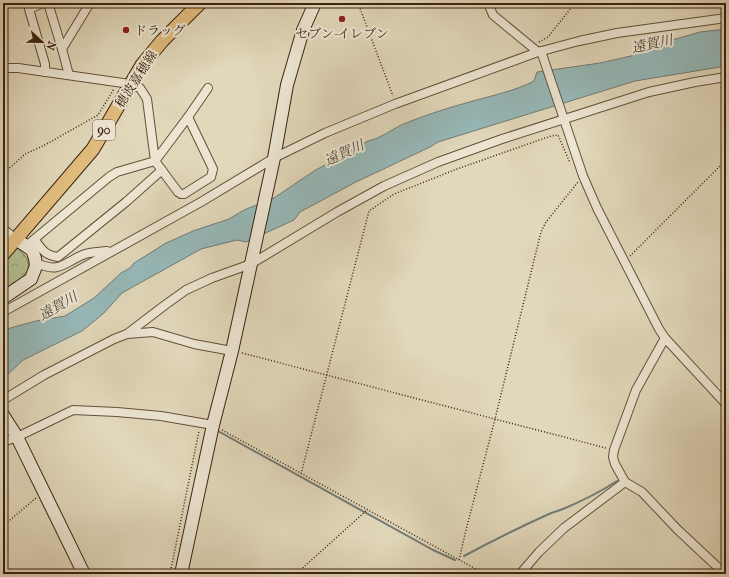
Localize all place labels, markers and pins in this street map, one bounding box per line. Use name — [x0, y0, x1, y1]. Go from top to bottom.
marker: セブン-イレブン — [337, 14, 347, 24]
place label: ドラッグ — [134, 23, 186, 38]
marker: ドラッグ — [121, 25, 131, 35]
place label: セブン-イレブン — [295, 26, 389, 41]

